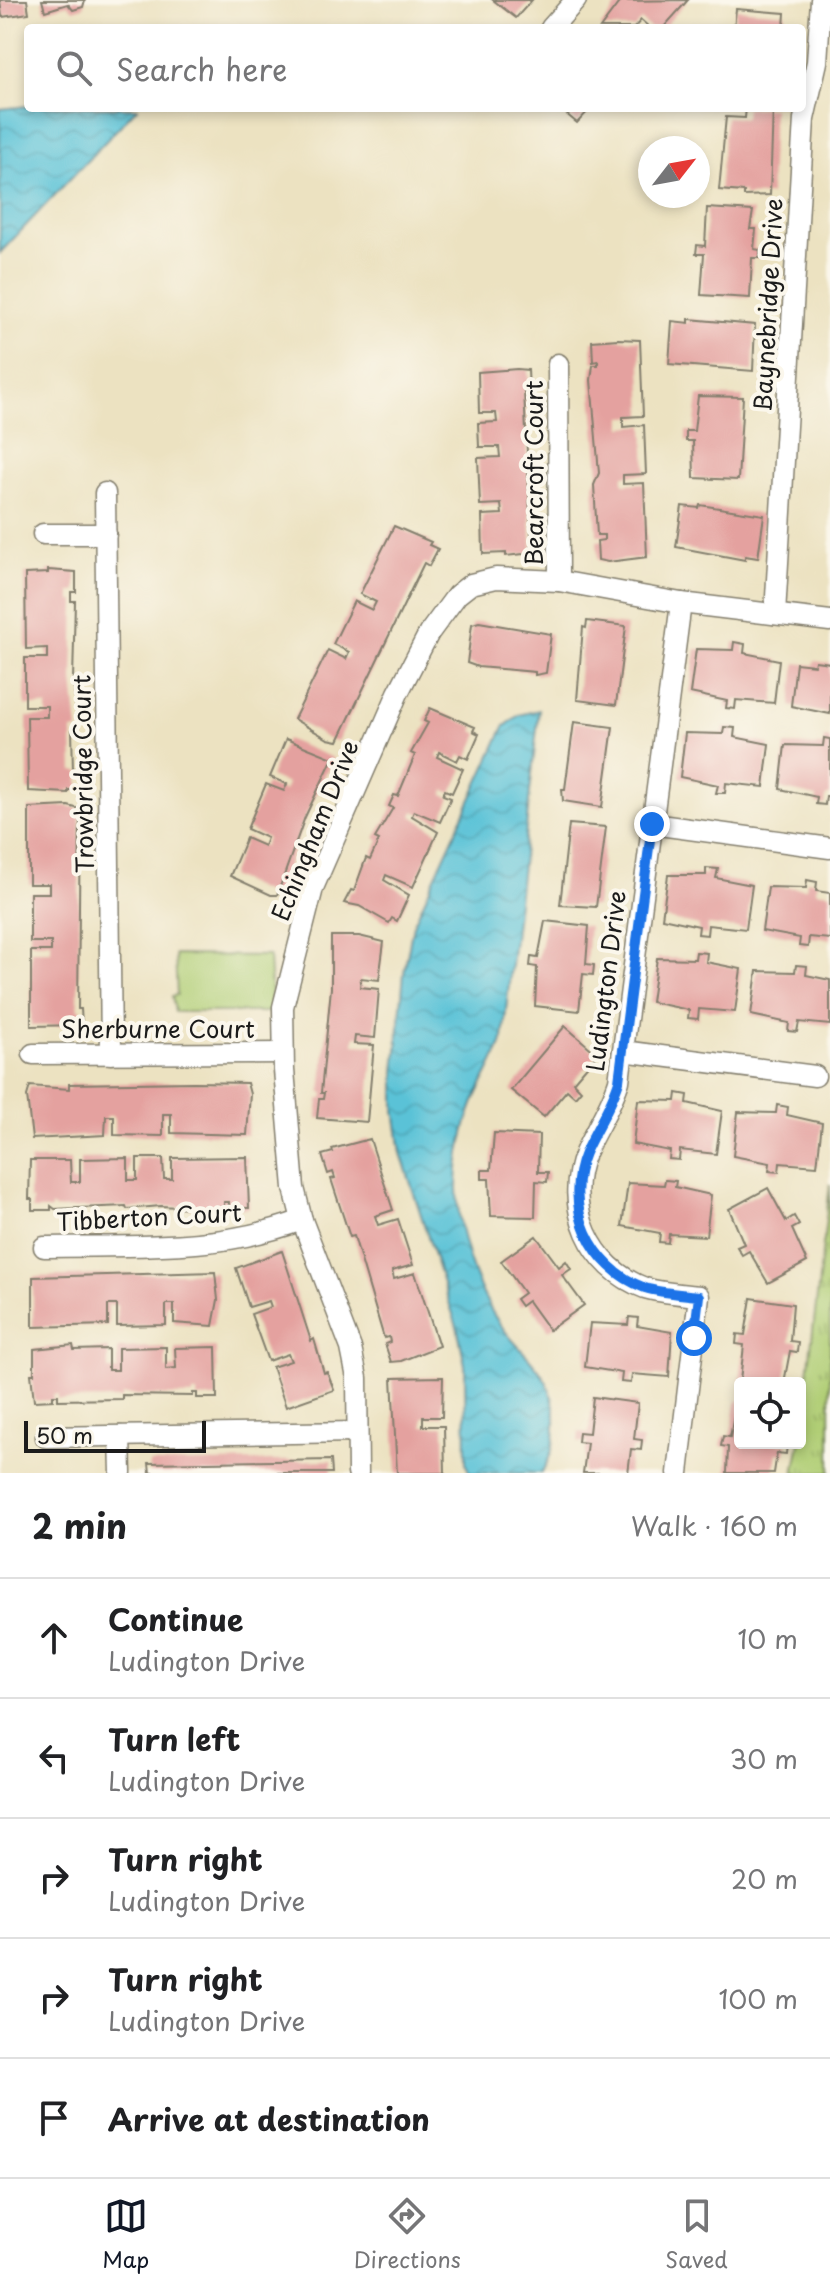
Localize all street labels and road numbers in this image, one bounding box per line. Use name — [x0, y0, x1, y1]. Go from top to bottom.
street label: Baynebridge Drive — [743, 197, 791, 413]
street label: Bearcroft Court — [515, 380, 551, 566]
street label: Trowbridge Court — [62, 674, 102, 874]
street label: Echingham Drive — [261, 734, 367, 926]
street label: Ludington Drive — [576, 888, 634, 1074]
street label: Sherburne Court — [61, 1010, 255, 1046]
street label: Tibberton Court — [55, 1193, 243, 1239]

